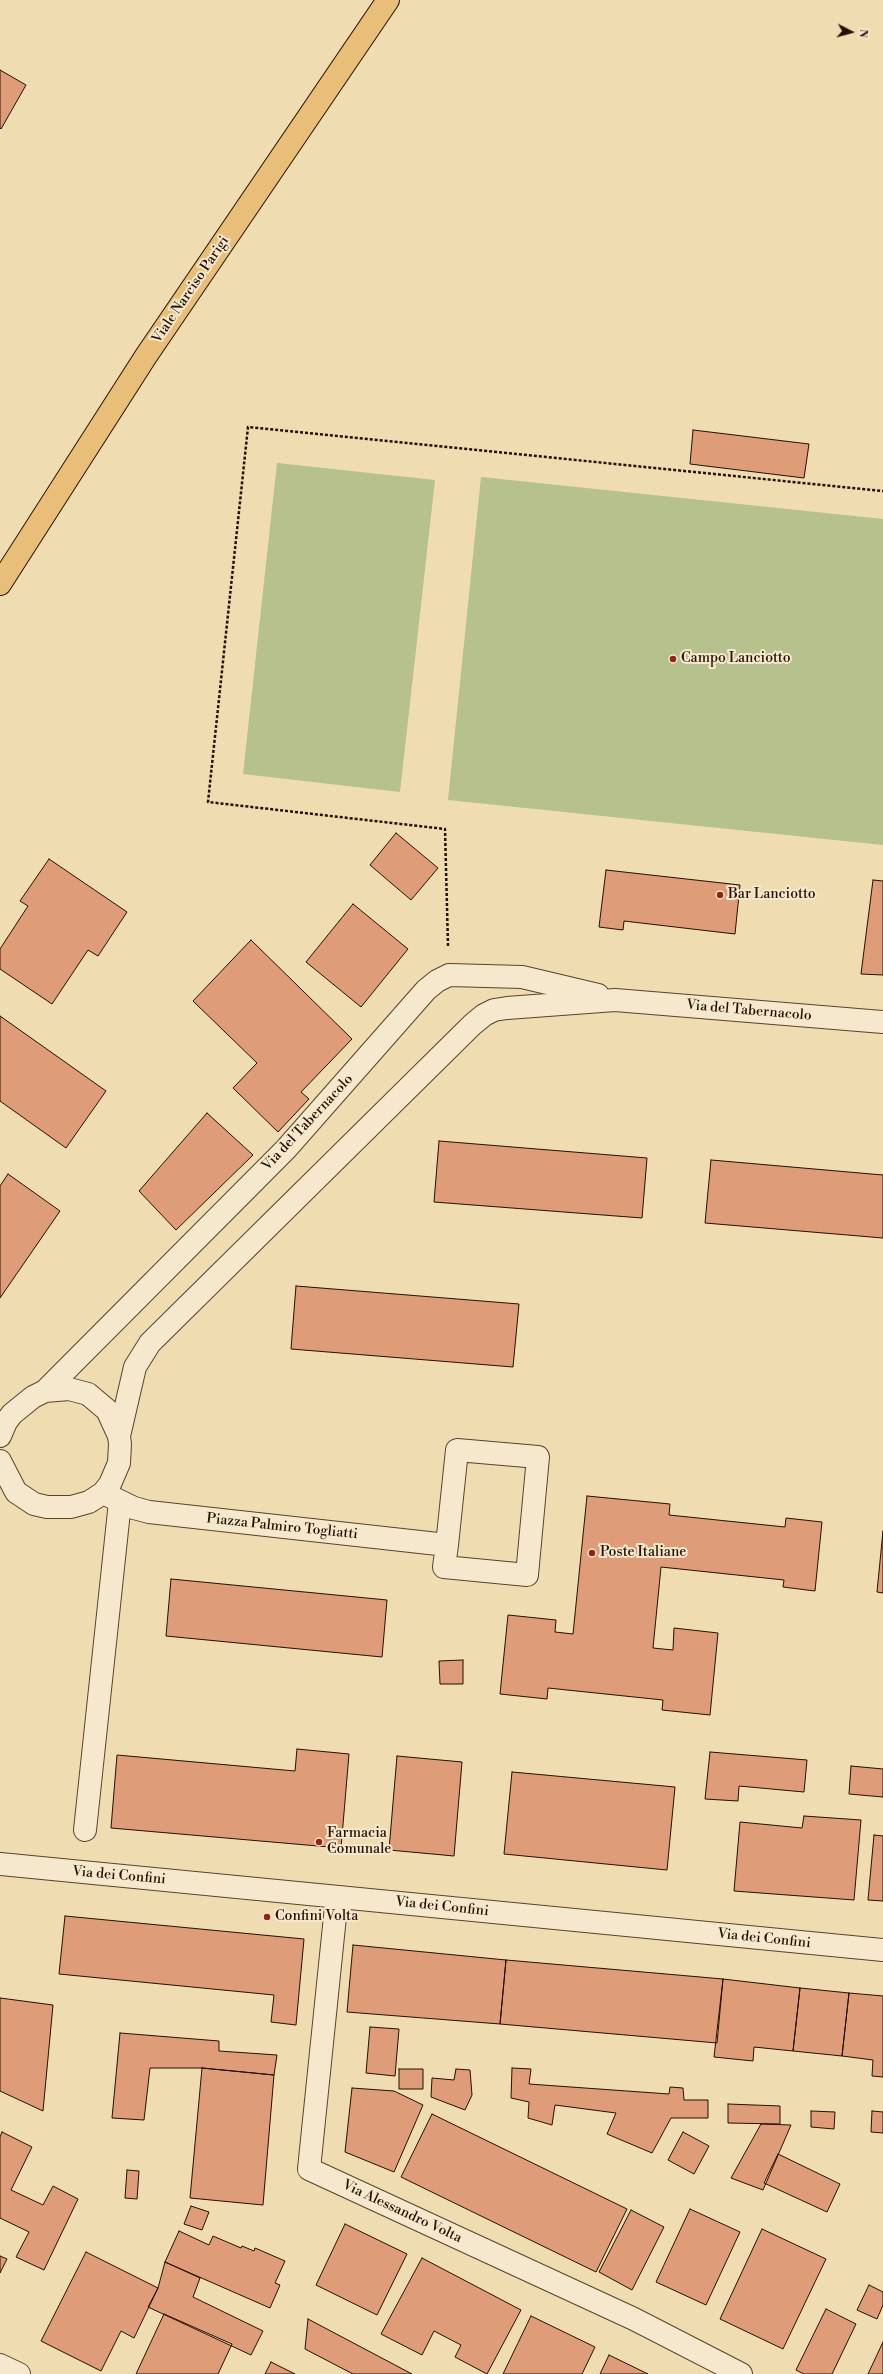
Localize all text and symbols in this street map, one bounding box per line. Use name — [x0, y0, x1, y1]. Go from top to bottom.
north arrow — [831, 12, 871, 52]
text: N — [856, 28, 870, 38]
street label: Viale Narciso Parigi — [149, 233, 233, 347]
place label: Campo Lanciotto — [681, 651, 791, 667]
marker: Campo Lanciotto — [668, 654, 678, 664]
place label: Bar Lanciotto — [728, 887, 816, 903]
marker: Bar Lanciotto — [715, 890, 725, 900]
street label: Via del Tabernacolo — [686, 997, 812, 1025]
street label: Via del Tabernacolo — [259, 1071, 357, 1175]
street label: Piazza Palmiro Togliatti — [205, 1511, 359, 1543]
place label: Poste Italiane — [600, 1545, 686, 1561]
marker: Poste Italiane — [587, 1548, 597, 1558]
place label: Farmacia Comunale — [327, 1826, 391, 1858]
marker: Farmacia Comunale — [314, 1837, 324, 1847]
street label: Via dei Confini — [72, 1864, 166, 1888]
street label: Via dei Confini — [395, 1894, 489, 1920]
place label: Confini Volta — [275, 1909, 358, 1925]
marker: Confini Volta — [262, 1912, 272, 1922]
street label: Via dei Confini — [717, 1926, 811, 1952]
street label: Via Alessandro Volta — [340, 2177, 464, 2247]

